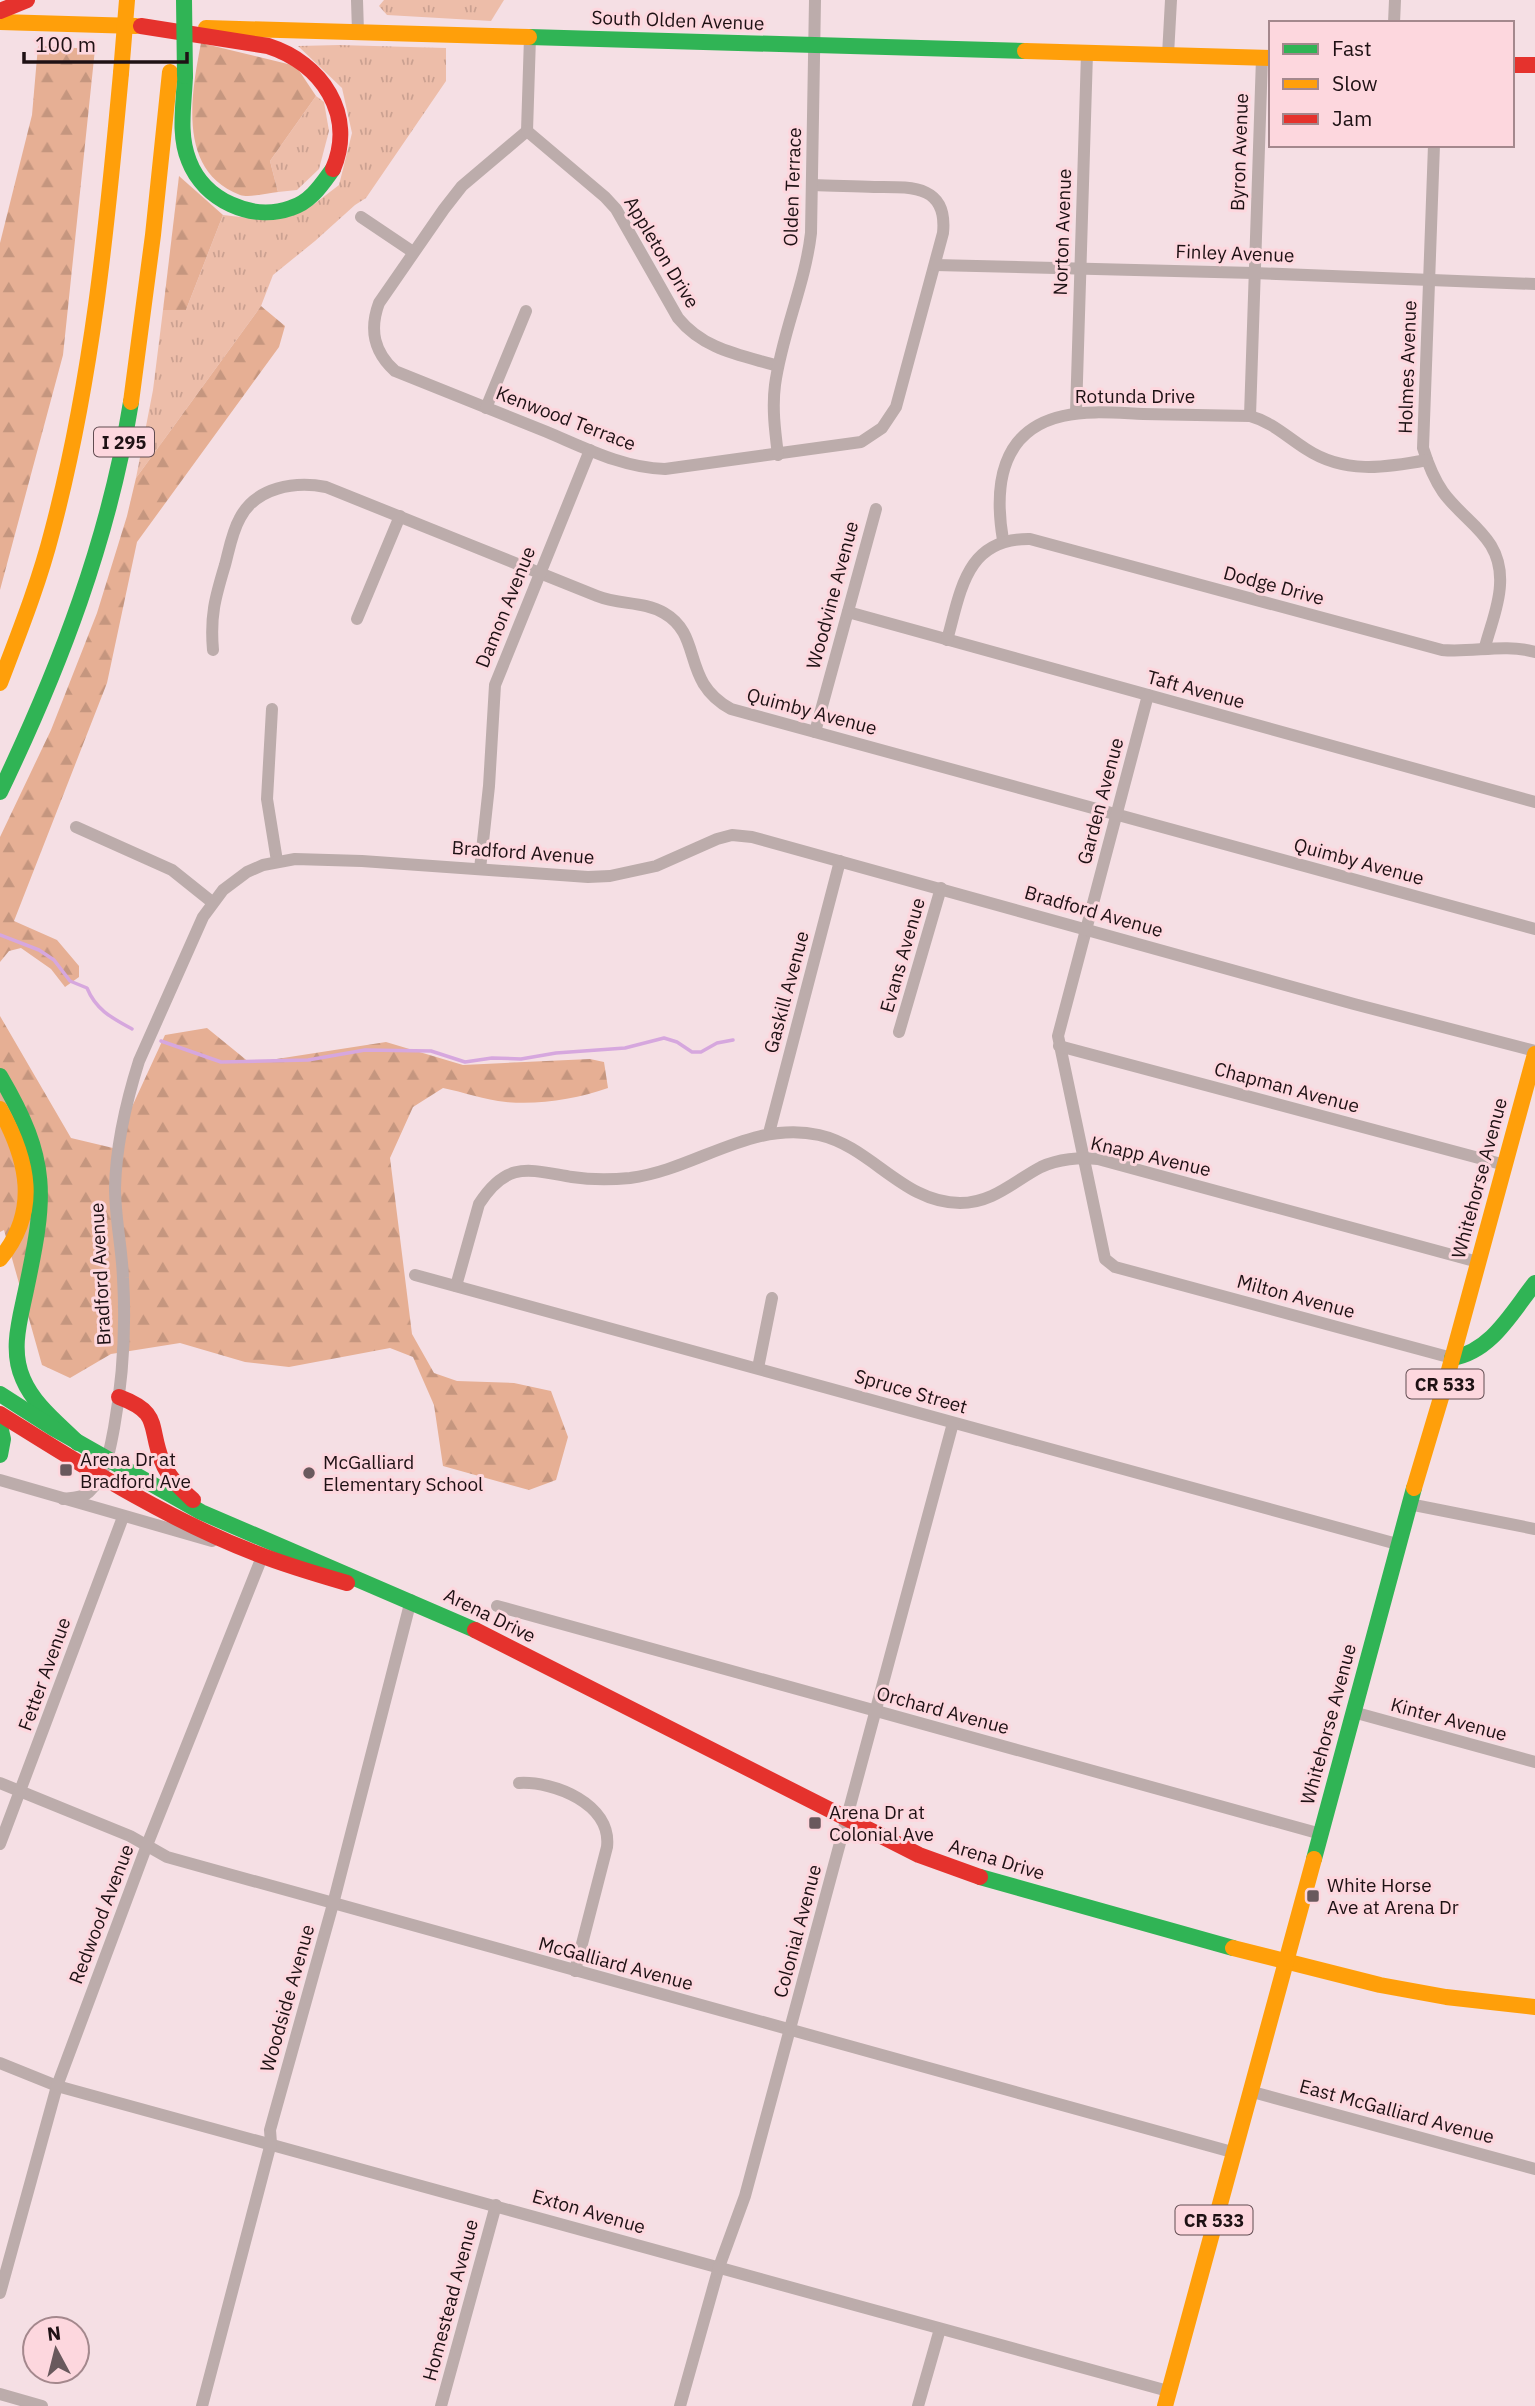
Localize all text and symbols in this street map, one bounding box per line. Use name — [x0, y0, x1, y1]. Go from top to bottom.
street label: South Olden Avenue — [591, 5, 765, 35]
scale bar — [24, 21, 187, 65]
legend — [1269, 21, 1514, 147]
text: 100 m — [35, 30, 96, 58]
text: Fast — [1332, 34, 1372, 62]
text: Slow — [1332, 69, 1378, 97]
street label: Byron Avenue — [1225, 93, 1253, 211]
text: Jam — [1332, 104, 1372, 132]
street label: Olden Terrace — [778, 127, 806, 247]
street label: Norton Avenue — [1048, 168, 1076, 296]
street label: Appleton Drive — [619, 192, 705, 312]
street label: Finley Avenue — [1175, 239, 1295, 267]
street label: Holmes Avenue — [1393, 300, 1421, 434]
street label: Kenwood Terrace — [493, 380, 639, 456]
street label: Rotunda Drive — [1075, 384, 1195, 408]
road number: I 295 — [94, 428, 154, 457]
street label: Woodvine Avenue — [801, 518, 863, 672]
street label: Damon Avenue — [470, 543, 540, 671]
street label: Dodge Drive — [1221, 560, 1327, 610]
street label: Taft Avenue — [1144, 664, 1248, 714]
street label: Quimby Avenue — [744, 682, 880, 740]
street label: Garden Avenue — [1072, 735, 1128, 867]
street label: Quimby Avenue — [1291, 832, 1427, 890]
street label: Bradford Avenue — [451, 835, 595, 869]
street label: Bradford Avenue — [1022, 880, 1166, 942]
street label: Evans Avenue — [874, 895, 930, 1015]
street label: Gaskill Avenue — [758, 928, 814, 1056]
street label: Chapman Avenue — [1212, 1056, 1362, 1118]
street label: Whitehorse Avenue — [1446, 1095, 1512, 1261]
street label: Knapp Avenue — [1088, 1130, 1214, 1182]
street label: Bradford Avenue — [84, 1202, 116, 1346]
street label: Milton Avenue — [1234, 1269, 1358, 1323]
street label: Spruce Street — [852, 1363, 970, 1419]
road number: CR 533 — [1406, 1370, 1484, 1399]
place label: Arena Dr at Bradford Ave — [80, 1447, 191, 1493]
place label: McGalliard Elementary School — [323, 1450, 483, 1496]
marker: Arena Dr at Bradford Ave — [58, 1462, 74, 1478]
marker: McGalliard Elementary School — [301, 1465, 317, 1481]
street label: Arena Drive — [440, 1583, 540, 1647]
street label: Fetter Avenue — [12, 1614, 76, 1734]
street label: Whitehorse Avenue — [1295, 1641, 1361, 1807]
street label: Orchard Avenue — [874, 1681, 1012, 1739]
street label: Kinter Avenue — [1388, 1692, 1510, 1746]
place label: Arena Dr at Colonial Ave — [829, 1800, 934, 1846]
marker: Arena Dr at Colonial Ave — [807, 1815, 823, 1831]
street label: Arena Drive — [946, 1833, 1048, 1885]
street label: Redwood Avenue — [63, 1841, 139, 1987]
street label: Colonial Avenue — [768, 1862, 826, 2000]
place label: White Horse Ave at Arena Dr — [1327, 1873, 1459, 1919]
marker: White Horse Ave at Arena Dr — [1305, 1888, 1321, 1904]
street label: Woodside Avenue — [254, 1921, 320, 2075]
street label: McGalliard Avenue — [536, 1931, 696, 1995]
street label: East McGalliard Avenue — [1297, 2073, 1497, 2149]
street label: Exton Avenue — [530, 2183, 648, 2239]
road number: CR 533 — [1176, 2206, 1252, 2234]
street label: Homestead Avenue — [417, 2217, 483, 2383]
north arrow — [21, 2315, 91, 2385]
text: N — [46, 2320, 62, 2346]

